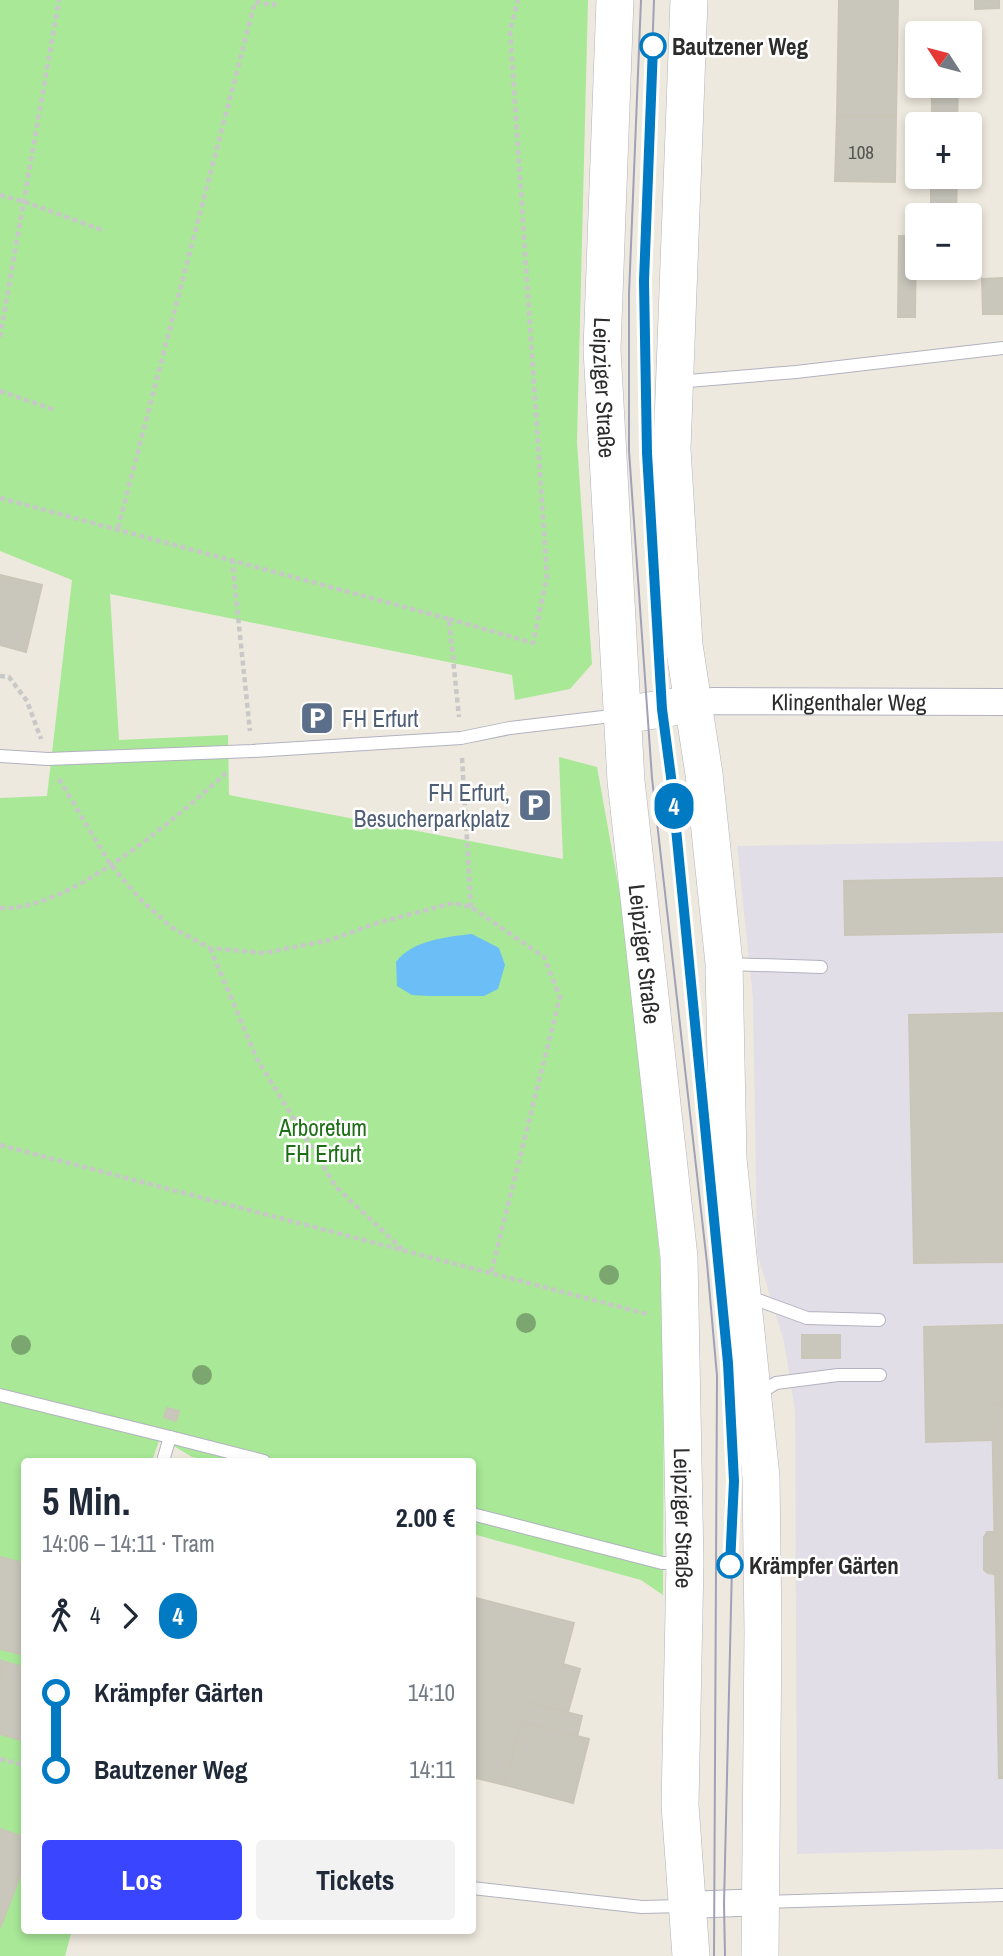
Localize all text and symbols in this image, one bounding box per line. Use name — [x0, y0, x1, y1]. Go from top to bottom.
north arrow — [905, 21, 982, 98]
map controls — [905, 21, 982, 280]
place label: Bautzener Weg — [672, 31, 808, 62]
marker: Bautzener Weg — [640, 33, 666, 59]
button: + — [905, 112, 982, 189]
house number: 108 — [848, 139, 874, 165]
button: − — [905, 203, 982, 280]
street label: Leipziger Straße — [586, 317, 624, 459]
street label: Klingenthaler Weg — [771, 686, 927, 717]
parking icon: FH Erfurt — [298, 699, 336, 737]
place label: FH Erfurt — [342, 703, 419, 734]
place label: FH Erfurt, Besucherparkplatz — [354, 777, 510, 834]
line badge: 4 — [651, 783, 697, 829]
parking icon: FH Erfurt, Besucherparkplatz — [516, 786, 554, 824]
text: 4 — [669, 790, 679, 822]
street label: Leipziger Straße — [622, 882, 668, 1026]
park label: Arboretum FH Erfurt — [278, 1112, 367, 1169]
street label: Leipziger Straße — [667, 1447, 701, 1589]
text: 5 Min. — [42, 1476, 130, 1527]
text: 2.00 € — [396, 1500, 455, 1535]
text: 14:06 – 14:11 · Tram — [42, 1528, 215, 1559]
place label: Krämpfer Gärten — [749, 1550, 899, 1581]
marker: Krämpfer Gärten — [717, 1552, 743, 1578]
icon: walk — [42, 1597, 80, 1635]
icon: forward — [111, 1597, 149, 1635]
text: 4 — [90, 1600, 101, 1631]
text: 4 — [173, 1600, 183, 1632]
text: Krämpfer Gärten — [94, 1675, 263, 1710]
text: 14:10 — [408, 1677, 455, 1708]
text: Bautzener Weg — [94, 1752, 248, 1787]
text: 14:11 — [409, 1754, 455, 1785]
button: Los — [42, 1840, 242, 1920]
button: Tickets — [256, 1840, 455, 1920]

